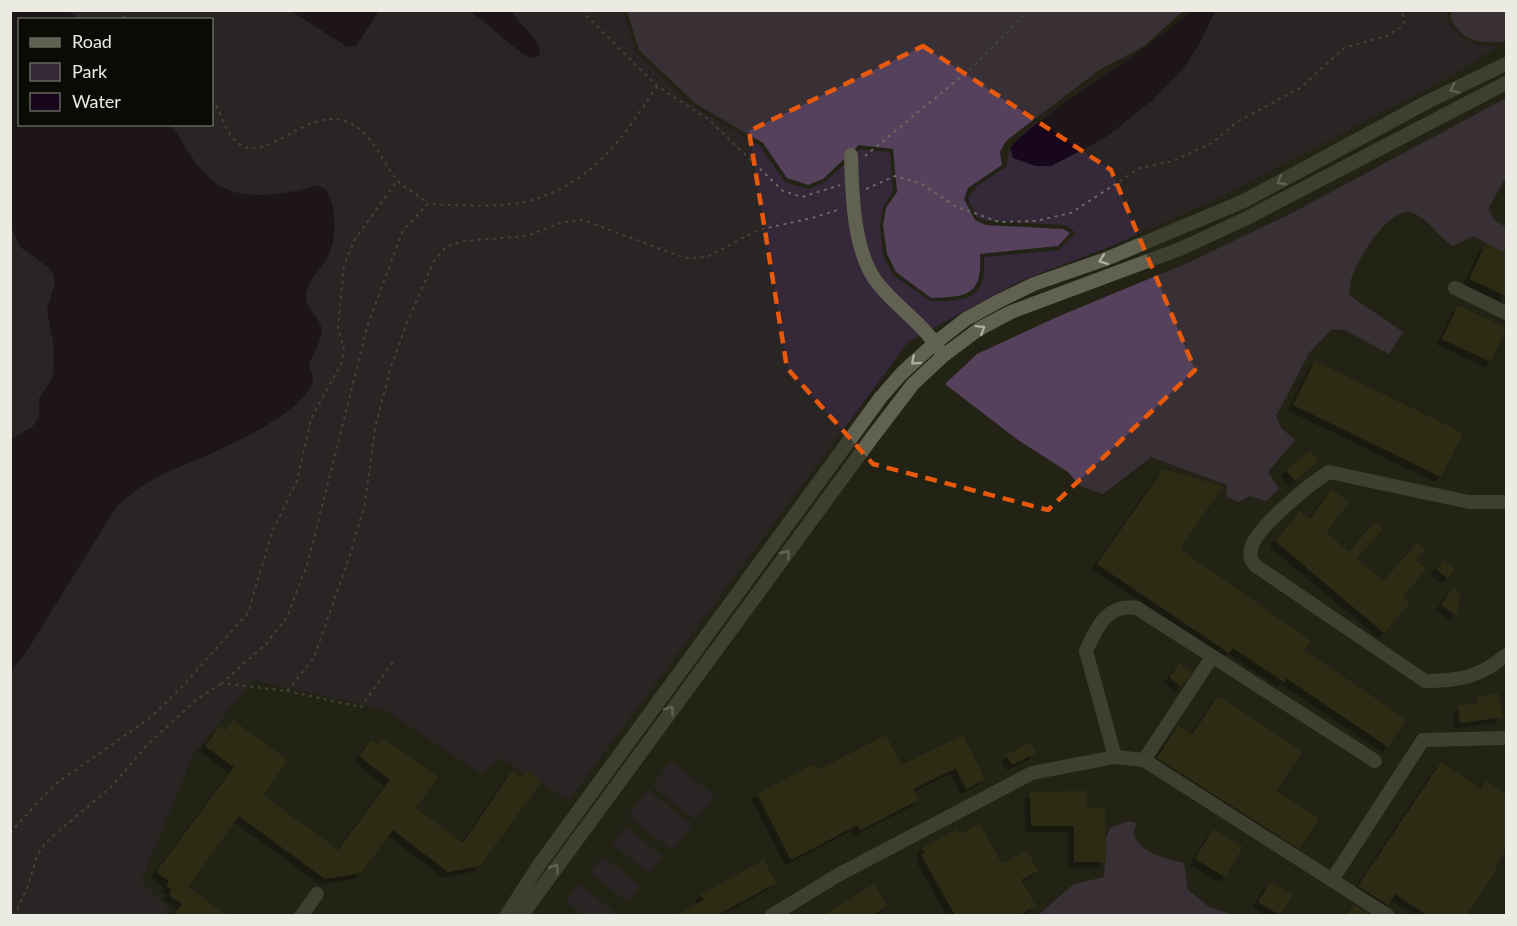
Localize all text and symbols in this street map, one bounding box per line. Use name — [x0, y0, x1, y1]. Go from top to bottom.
legend — [18, 18, 213, 126]
text: Road — [72, 30, 112, 52]
text: Park — [72, 60, 108, 82]
one-way arrow — [1449, 82, 1460, 94]
text: Water — [72, 90, 121, 112]
one-way arrow — [1277, 174, 1288, 185]
one-way arrow — [1099, 253, 1110, 265]
one-way arrow — [975, 324, 985, 336]
one-way arrow — [911, 354, 922, 365]
one-way arrow — [778, 549, 789, 560]
one-way arrow — [663, 706, 674, 717]
one-way arrow — [547, 863, 558, 874]

